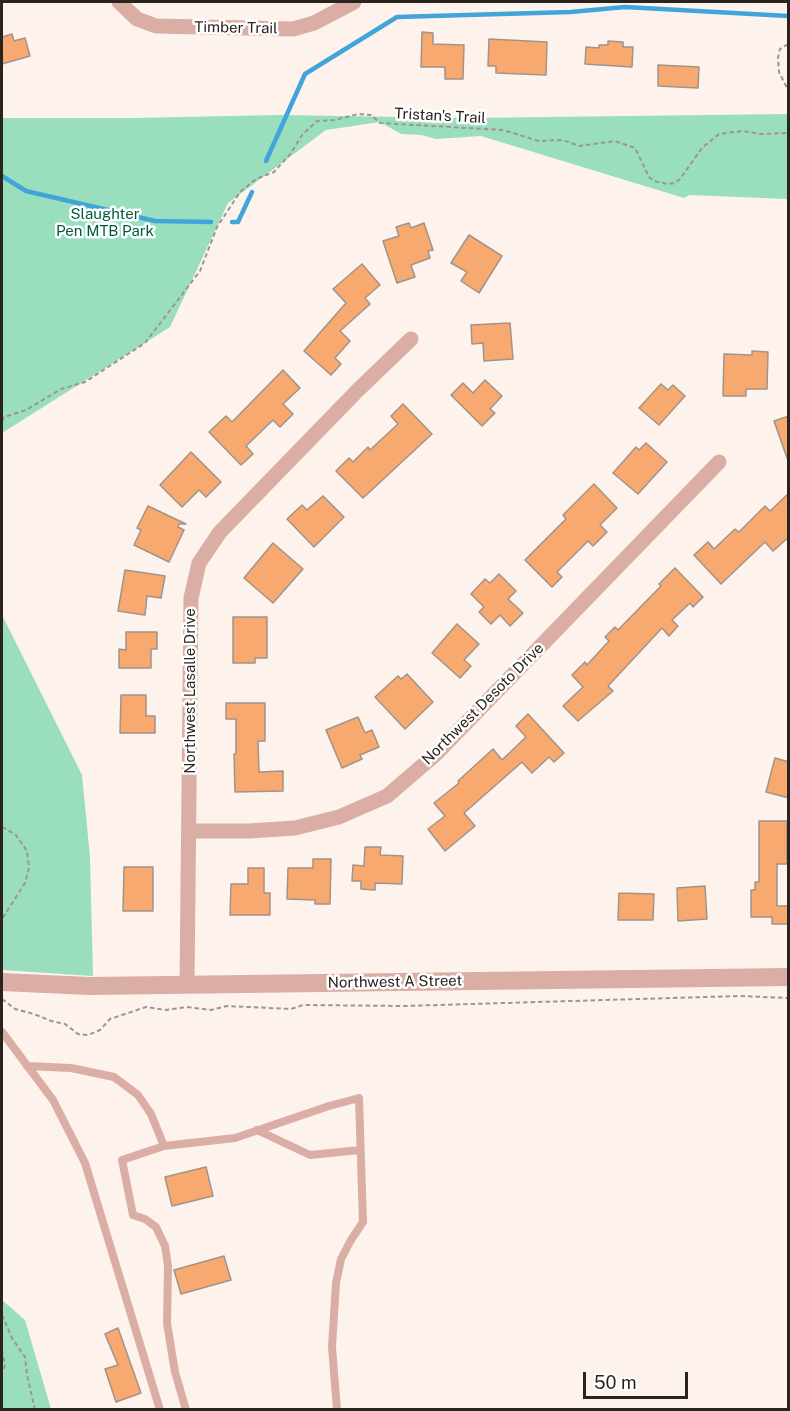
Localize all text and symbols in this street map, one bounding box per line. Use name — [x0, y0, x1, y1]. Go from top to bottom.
street label: Timber Trail — [194, 18, 278, 38]
street label: Tristan's Trail — [394, 105, 486, 127]
park label: Slaughter Pen MTB Park — [56, 205, 154, 240]
street label: Northwest Lasalle Drive — [181, 608, 199, 774]
street label: Northwest Desoto Drive — [418, 639, 548, 769]
street label: Northwest A Street — [328, 972, 462, 992]
scale bar — [586, 1360, 691, 1398]
text: 50 m — [594, 1372, 637, 1393]

